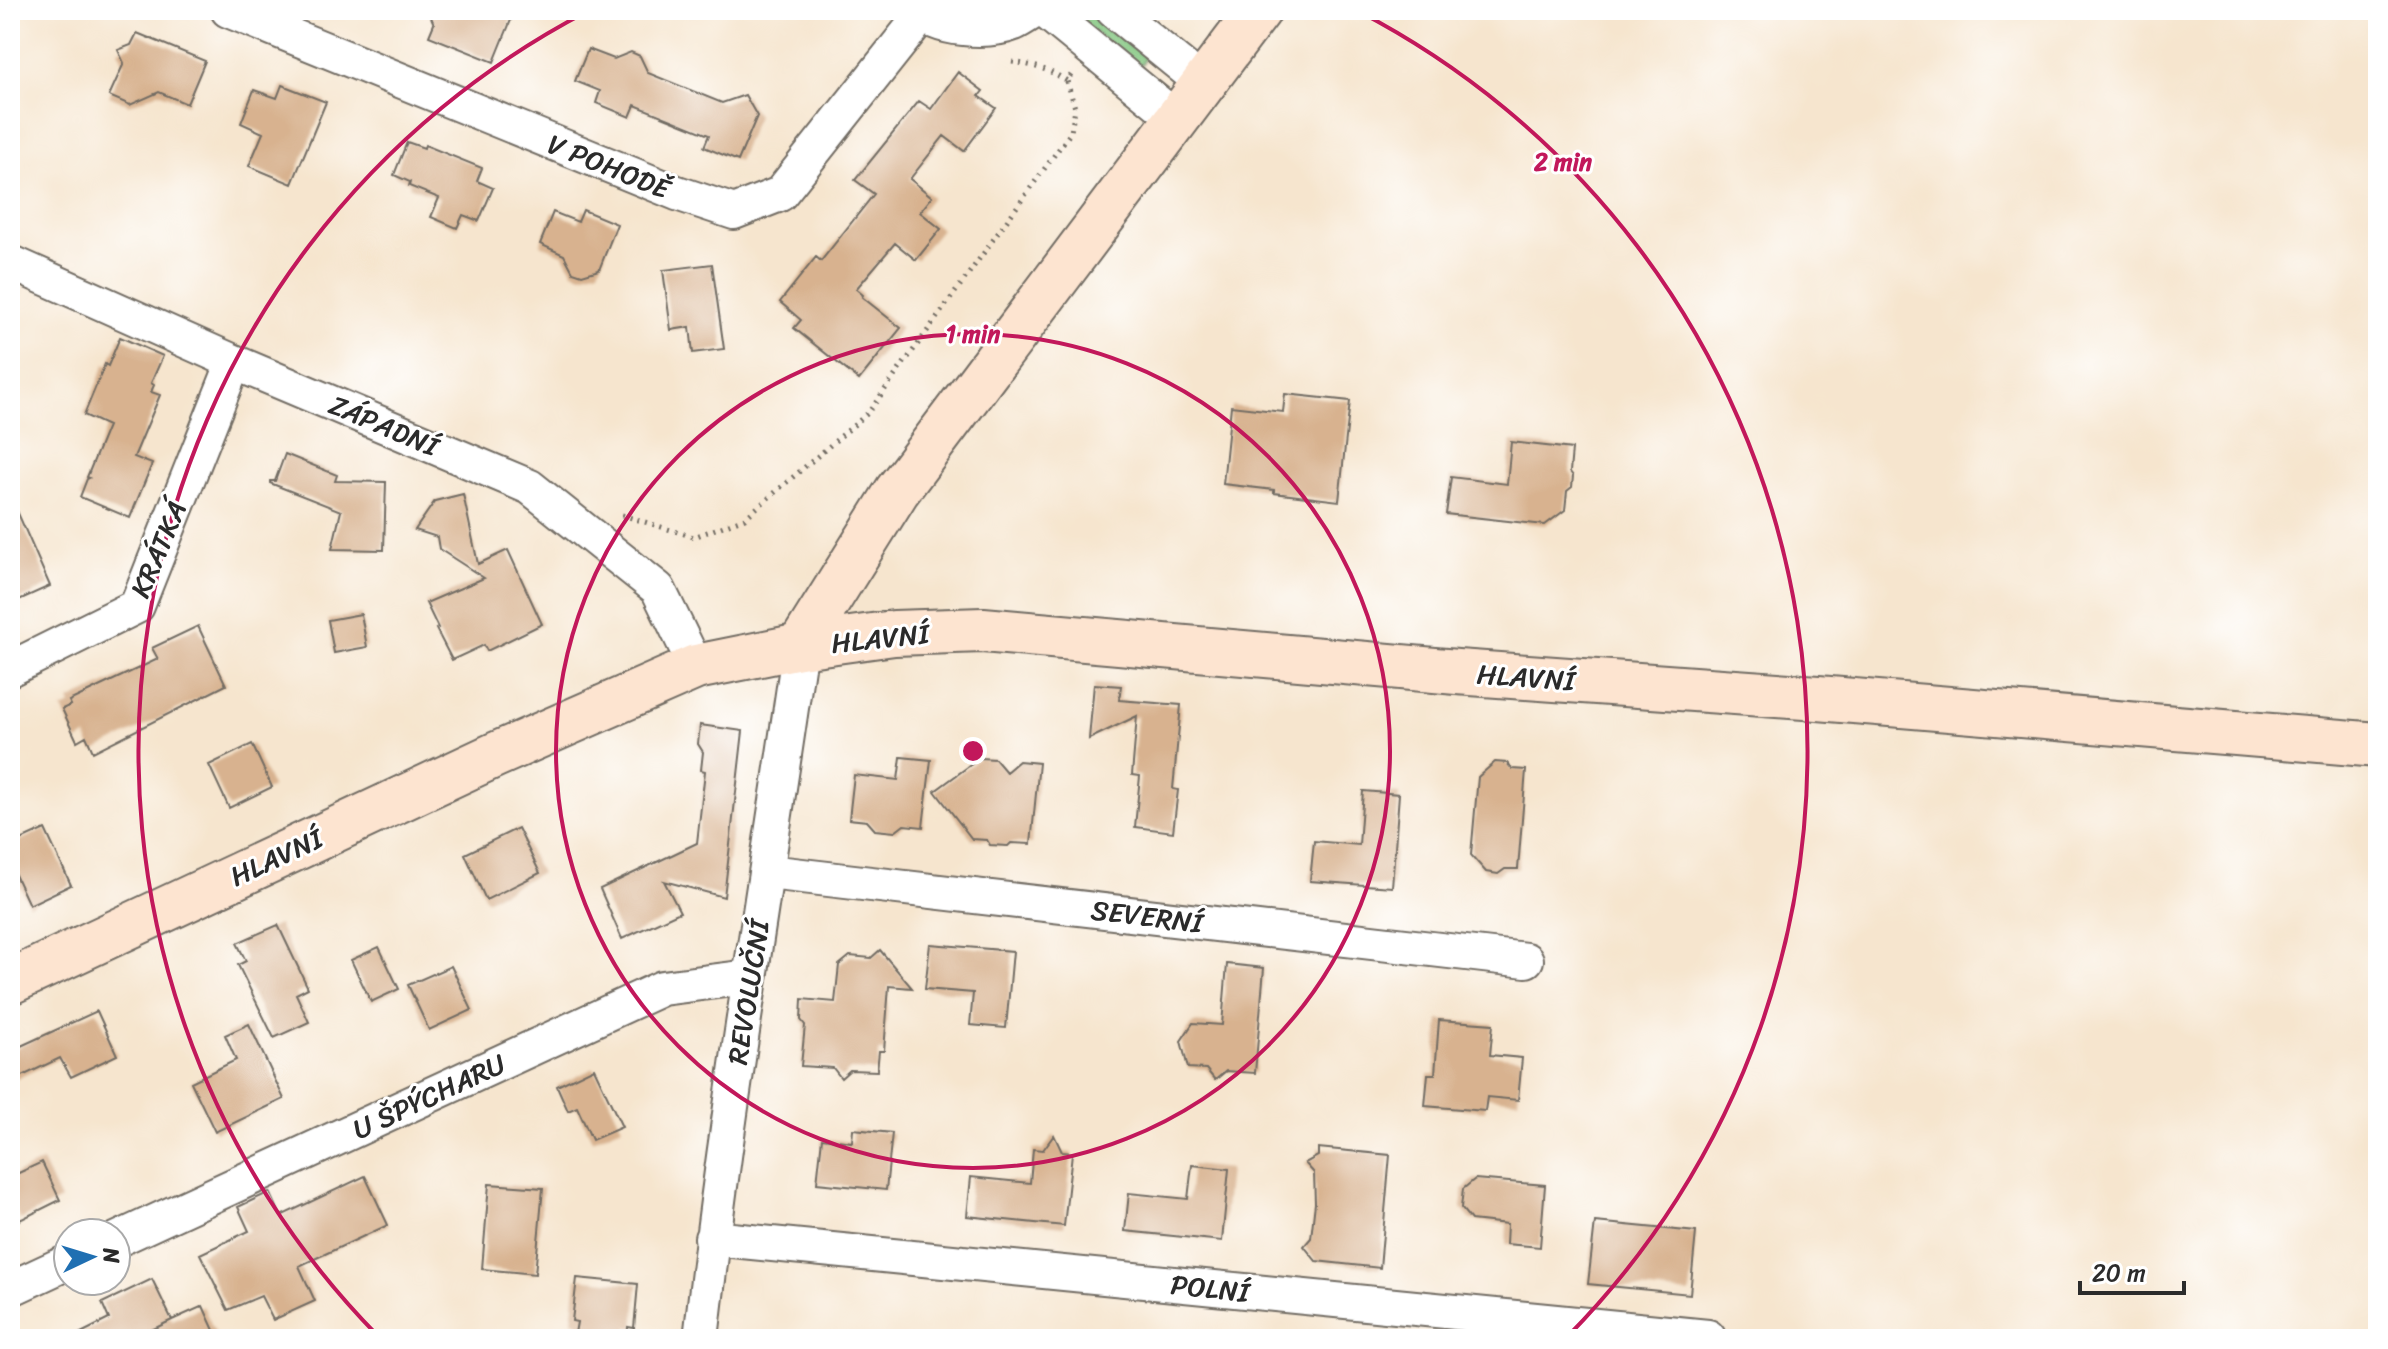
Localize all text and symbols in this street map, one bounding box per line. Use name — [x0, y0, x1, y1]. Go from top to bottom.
street label: V POHODĚ — [540, 120, 679, 214]
text: 2 min — [1533, 141, 1592, 183]
text: 1 min — [946, 313, 1000, 355]
street label: ZÁPADNÍ — [321, 380, 448, 471]
street label: KRÁTKÁ — [116, 489, 202, 606]
street label: HLAVNÍ — [829, 609, 933, 668]
street label: HLAVNÍ — [1475, 650, 1579, 705]
centre of rings — [959, 737, 987, 765]
street label: HLAVNÍ — [221, 814, 333, 900]
street label: SEVERNÍ — [1088, 885, 1208, 948]
street label: REVOLUČNÍ — [713, 914, 784, 1068]
street label: U ŠPÝCHARU — [344, 1039, 514, 1153]
north arrow — [52, 1217, 132, 1297]
scale bar — [2080, 1245, 2184, 1295]
text: N — [91, 1246, 131, 1265]
text: 20 m — [2092, 1252, 2146, 1294]
street label: POLNÍ — [1168, 1260, 1254, 1317]

